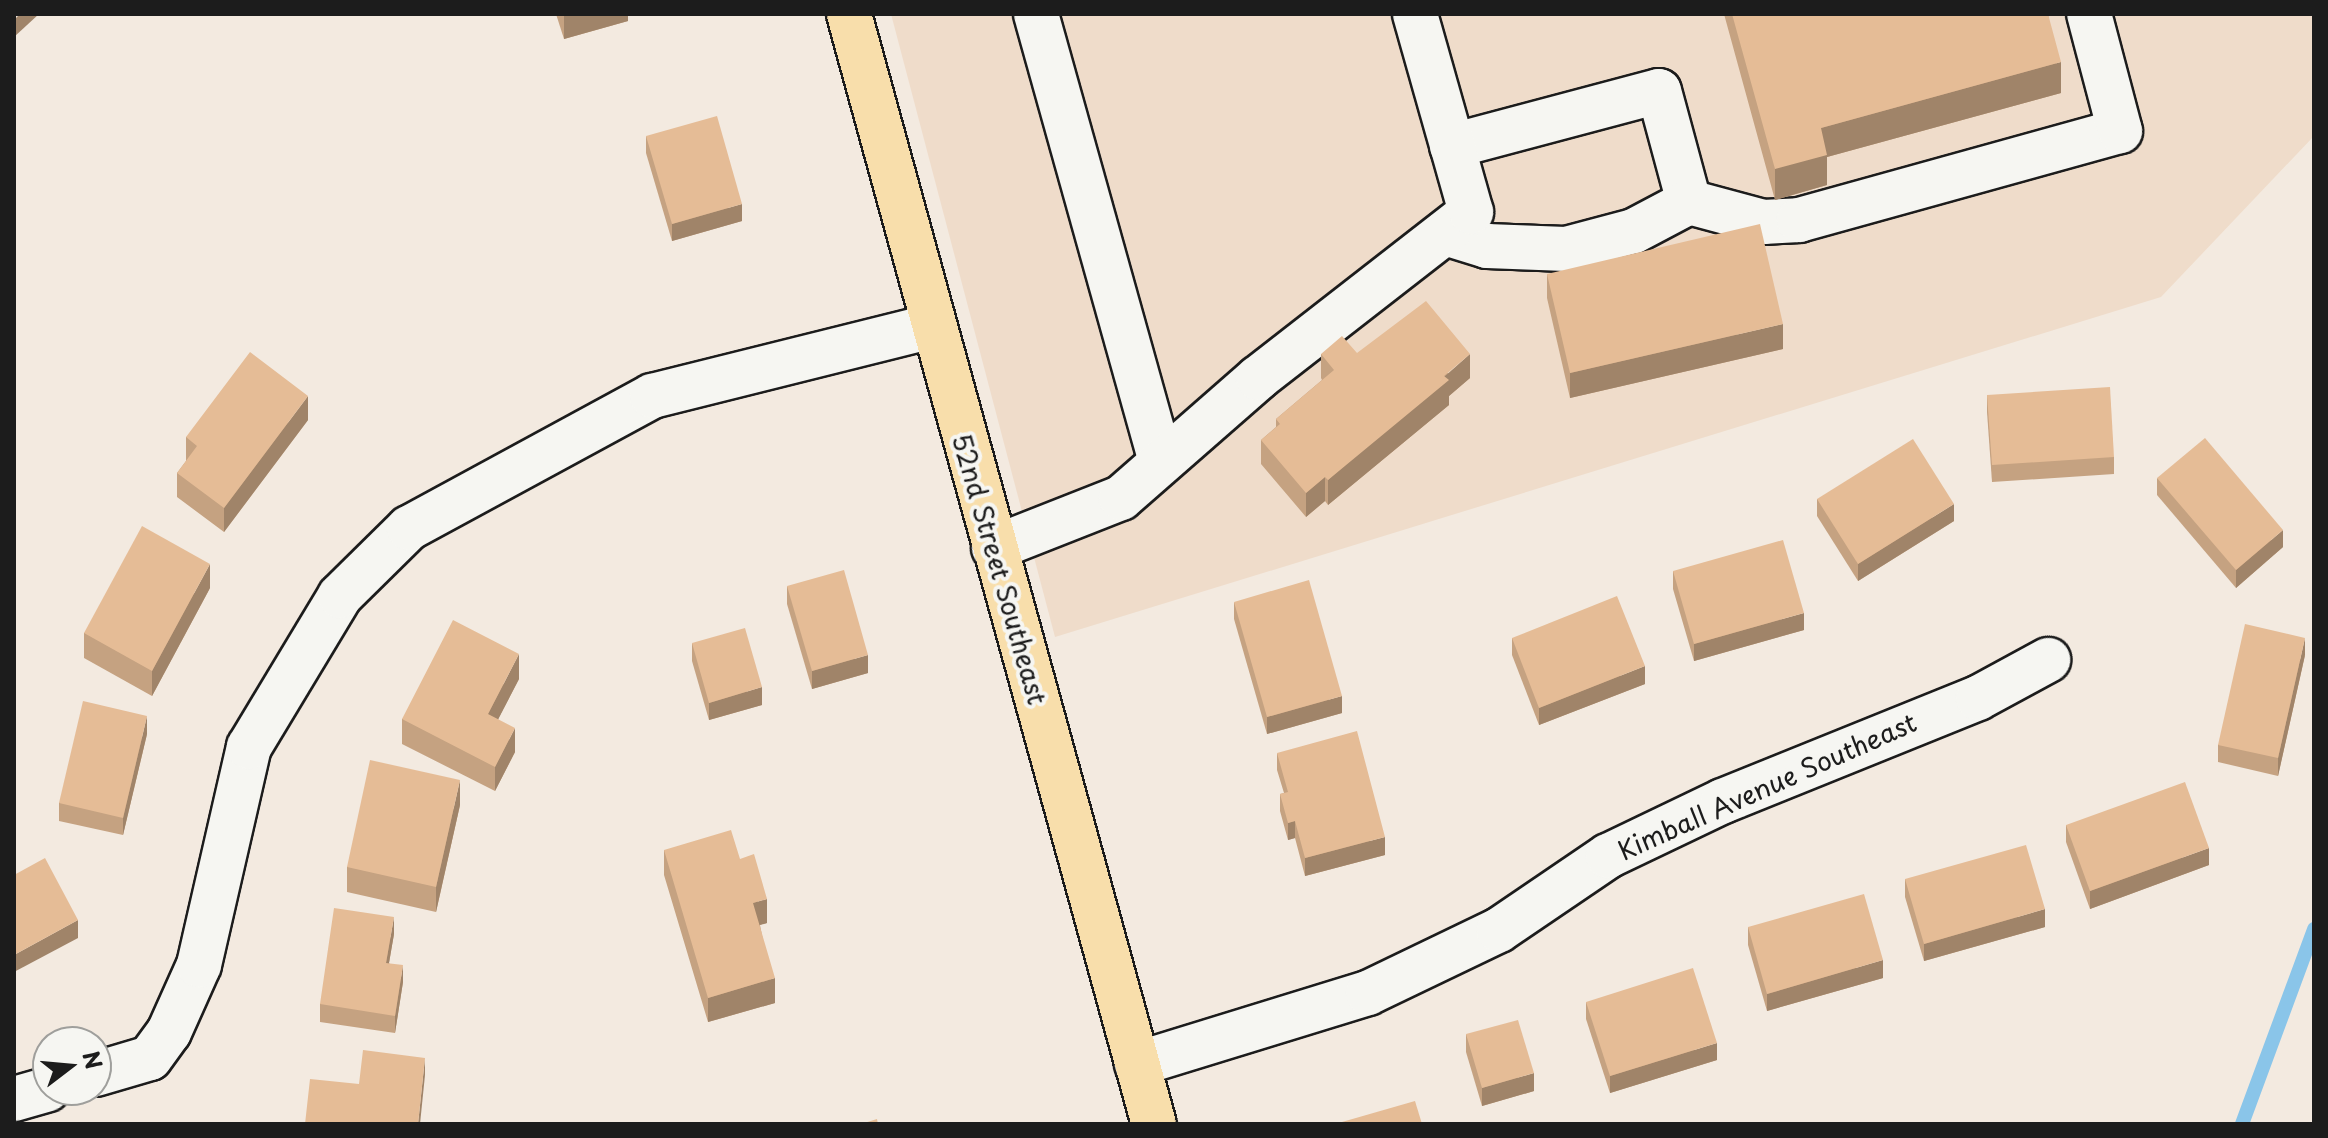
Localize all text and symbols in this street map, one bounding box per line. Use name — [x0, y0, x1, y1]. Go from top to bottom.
street label: 52nd Street Southeast — [946, 429, 1054, 709]
street label: Kimball Avenue Southeast — [1613, 706, 1921, 866]
north arrow — [32, 1026, 112, 1106]
text: N — [75, 1047, 112, 1073]

